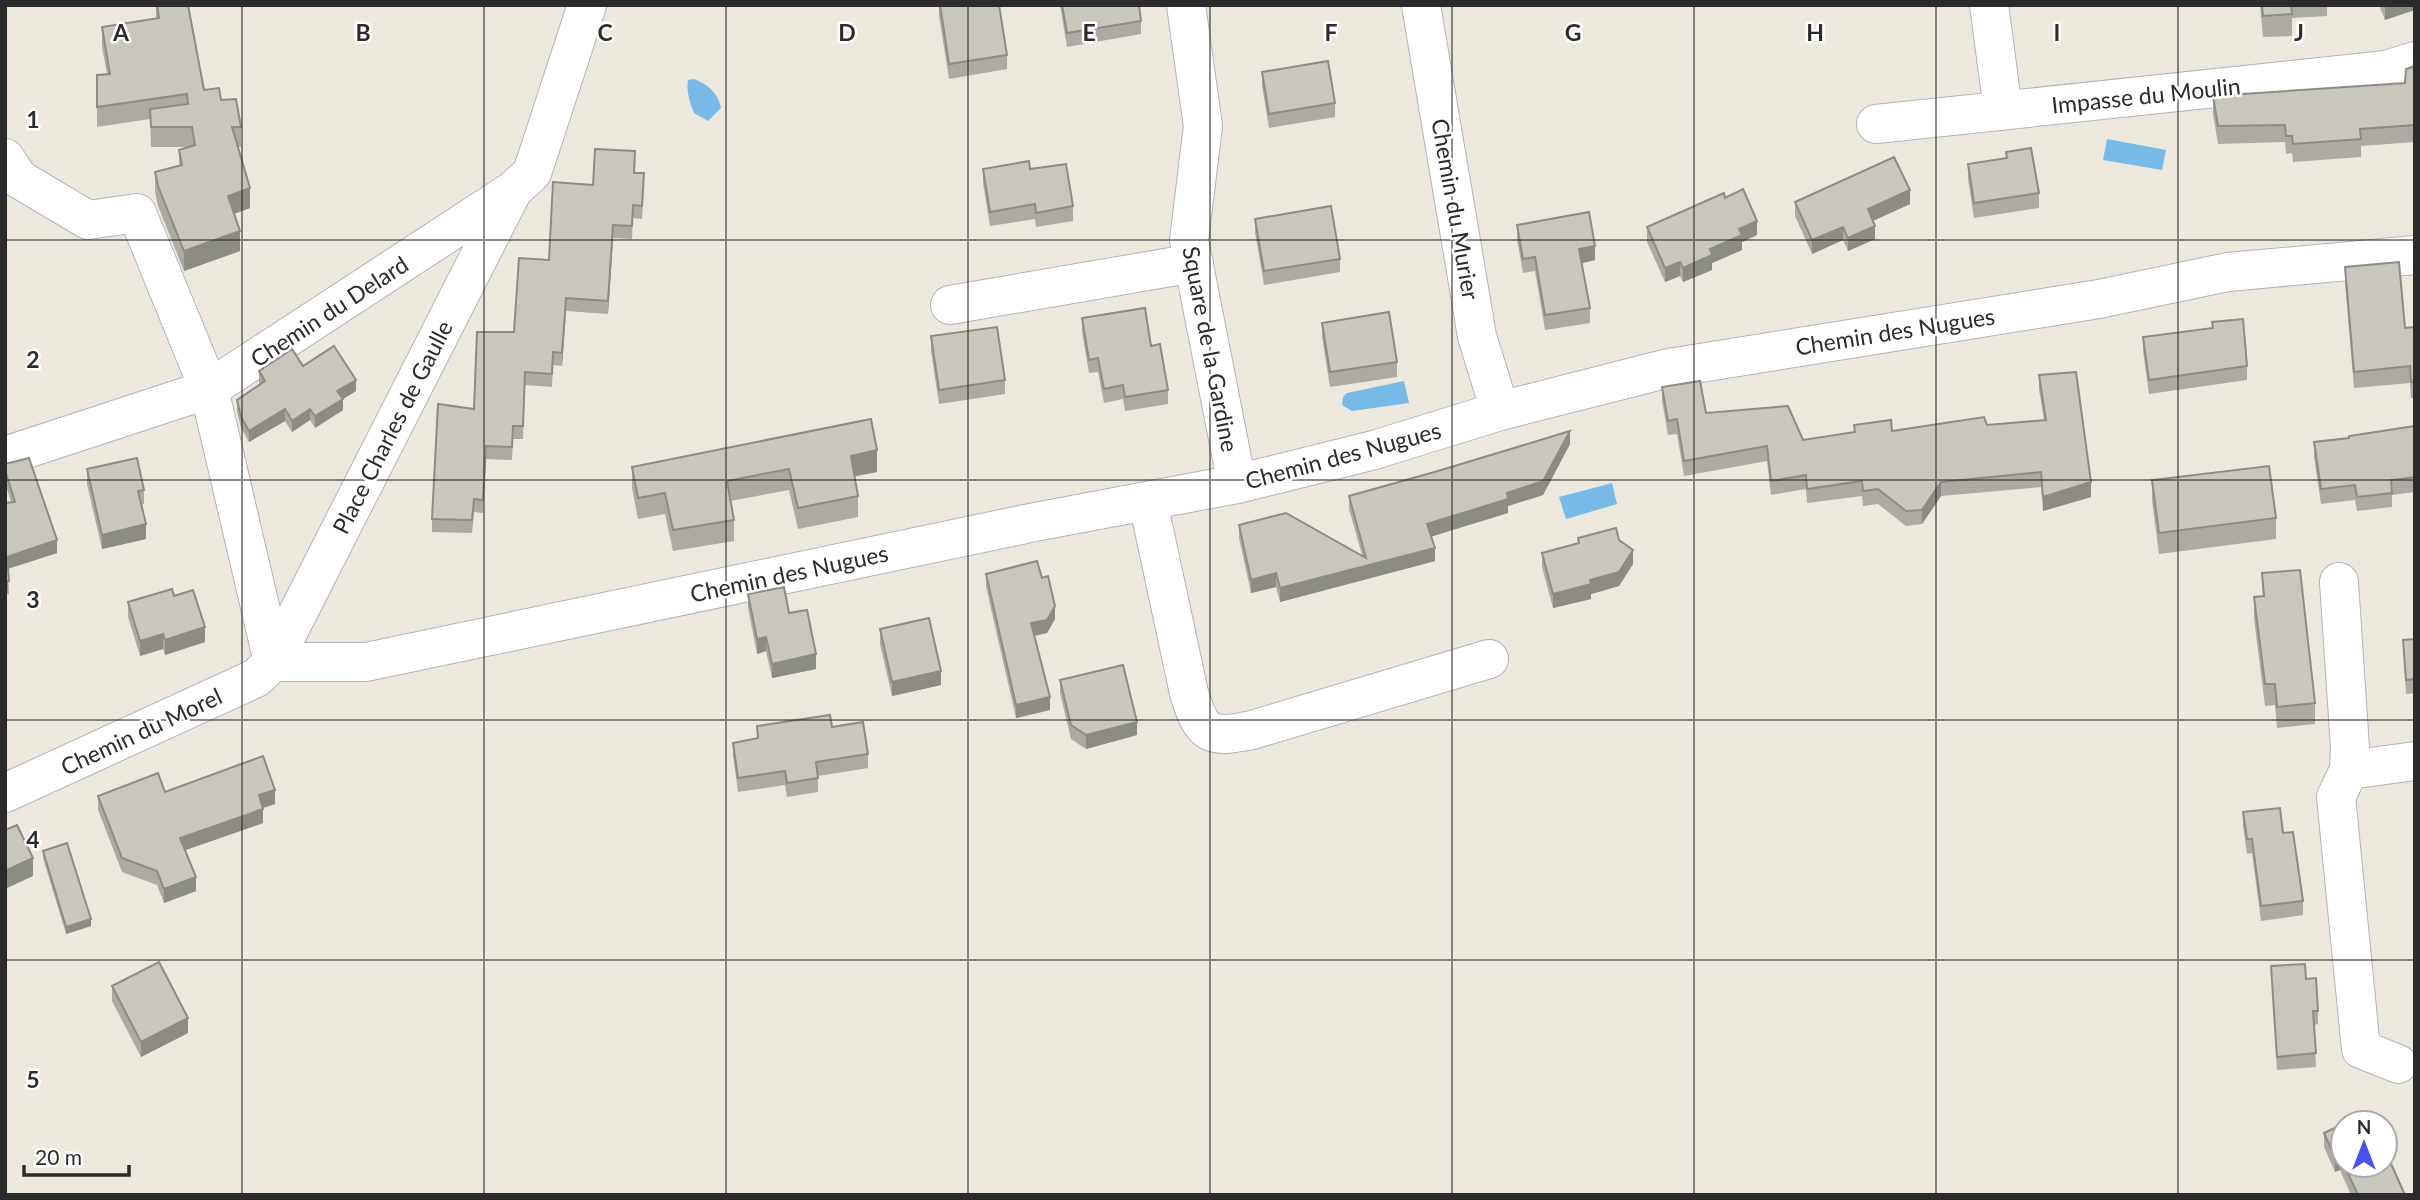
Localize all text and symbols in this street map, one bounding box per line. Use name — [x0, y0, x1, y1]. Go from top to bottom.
text: A — [112, 18, 130, 46]
text: B — [355, 18, 371, 46]
text: C — [597, 18, 613, 46]
text: D — [838, 18, 856, 46]
text: E — [1082, 18, 1096, 46]
text: F — [1324, 18, 1338, 46]
text: G — [1565, 18, 1581, 46]
text: H — [1806, 18, 1824, 46]
text: I — [2054, 18, 2060, 46]
text: J — [2294, 18, 2304, 46]
street label: Impasse du Moulin — [2050, 71, 2242, 119]
text: 1 — [26, 105, 40, 133]
street label: Chemin du Murier — [1426, 116, 1486, 302]
street label: Square de la Gardine — [1177, 244, 1245, 454]
street label: Chemin du Delard — [245, 250, 413, 372]
street label: Chemin des Nugues — [1793, 301, 1997, 361]
street label: Place Charles de Gaulle — [326, 316, 458, 538]
text: 2 — [26, 345, 40, 373]
street label: Chemin des Nugues — [1242, 415, 1444, 495]
street label: Chemin des Nugues — [688, 538, 890, 608]
text: 3 — [26, 585, 40, 613]
street label: Chemin du Morel — [56, 681, 226, 781]
text: 4 — [26, 825, 40, 853]
text: 5 — [26, 1065, 40, 1093]
north arrow — [2329, 1109, 2399, 1179]
text: N — [2357, 1115, 2371, 1138]
scale bar — [24, 1134, 130, 1178]
text: 20 m — [35, 1144, 82, 1169]

